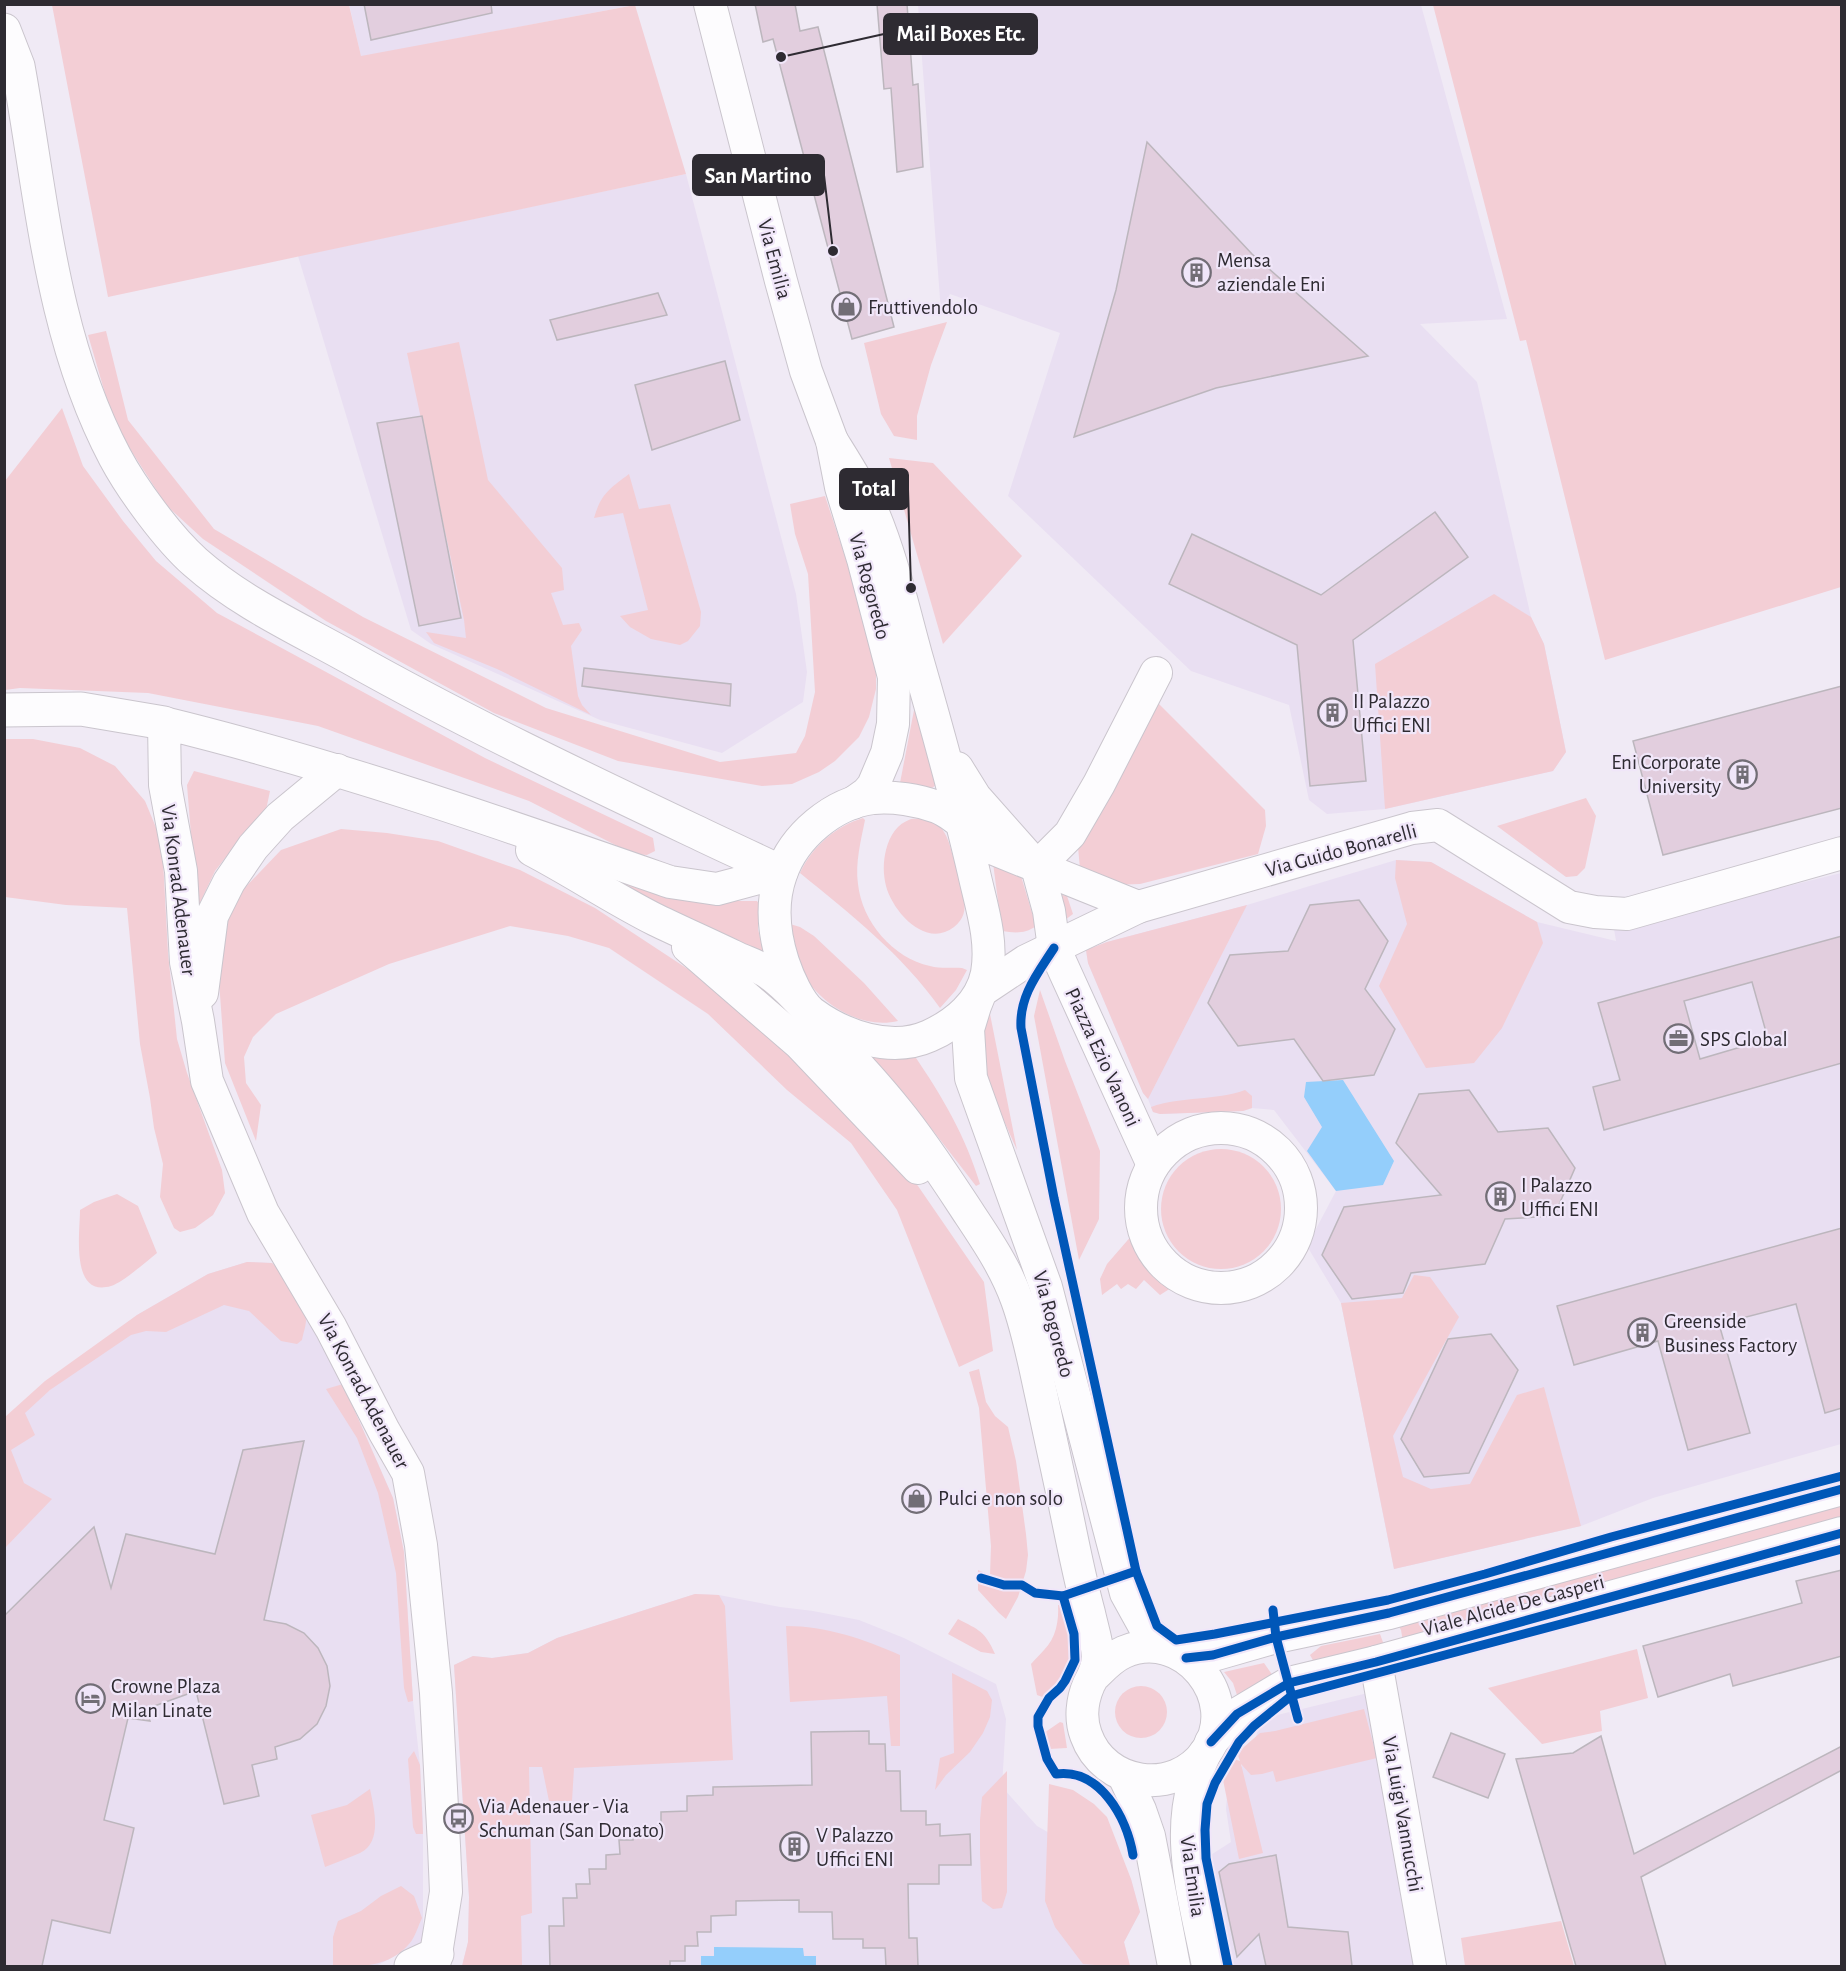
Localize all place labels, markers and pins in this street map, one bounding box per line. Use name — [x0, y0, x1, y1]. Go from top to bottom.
callout: Mail Boxes Etc. — [884, 14, 1037, 54]
callout: San Martino — [693, 155, 824, 195]
place label: Mensa aziendale Eni — [1217, 250, 1326, 295]
building icon: Mensa aziendale Eni — [1180, 256, 1212, 288]
shop icon: Fruttivendolo — [831, 291, 863, 323]
place label: Fruttivendolo — [868, 297, 978, 318]
callout: Total — [840, 469, 908, 509]
place label: II Palazzo Uffici ENI — [1353, 691, 1431, 736]
building icon: II Palazzo Uffici ENI — [1316, 697, 1348, 729]
place label: Eni Corporate University — [1611, 752, 1721, 797]
building icon: Eni Corporate University — [1726, 758, 1758, 790]
office icon: SPS Global — [1663, 1023, 1695, 1055]
place label: SPS Global — [1700, 1029, 1788, 1050]
place label: I Palazzo Uffici ENI — [1521, 1175, 1599, 1220]
building icon: I Palazzo Uffici ENI — [1484, 1181, 1516, 1213]
place label: Greenside Business Factory — [1664, 1311, 1797, 1356]
building icon: Greenside Business Factory — [1627, 1317, 1659, 1349]
shop icon: Pulci e non solo — [901, 1482, 933, 1514]
place label: Pulci e non solo — [938, 1488, 1063, 1509]
place label: Crowne Plaza Milan Linate — [111, 1676, 221, 1721]
hotel icon: Crowne Plaza Milan Linate — [74, 1682, 106, 1714]
place label: Via Adenauer - Via Schuman (San Donato) — [479, 1796, 665, 1841]
bus stop icon: Via Adenauer - Via Schuman (San Donato) — [442, 1802, 474, 1834]
place label: V Palazzo Uffici ENI — [816, 1825, 894, 1870]
building icon: V Palazzo Uffici ENI — [779, 1831, 811, 1863]

